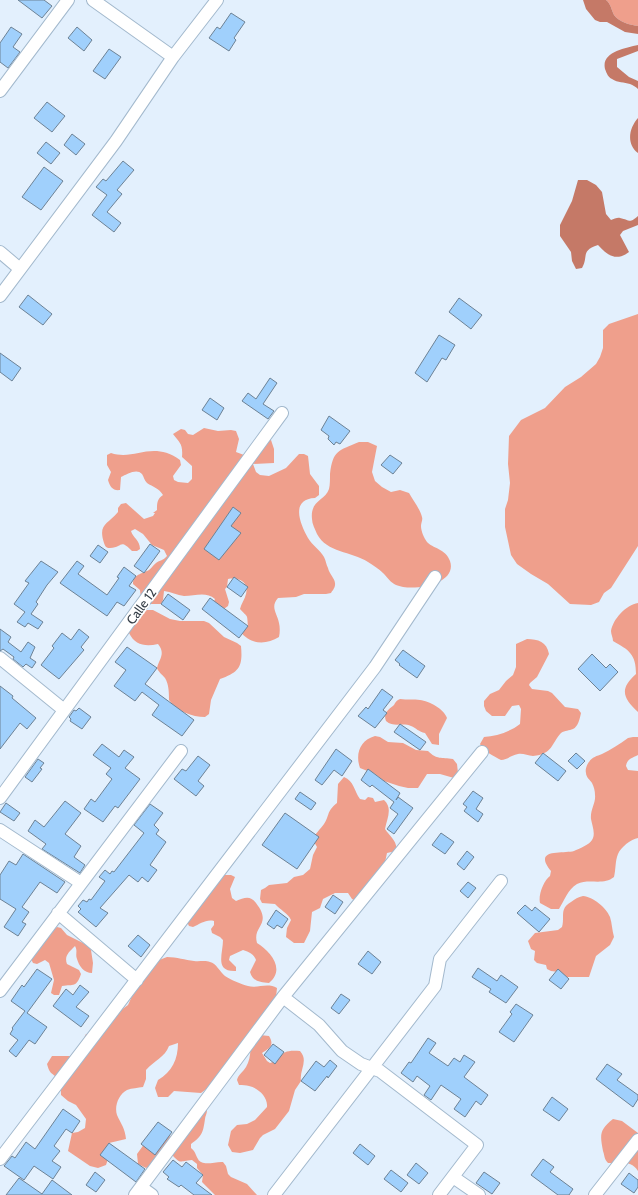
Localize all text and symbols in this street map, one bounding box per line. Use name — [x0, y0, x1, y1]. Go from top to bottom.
street label: Calle 12 — [122, 585, 160, 627]

